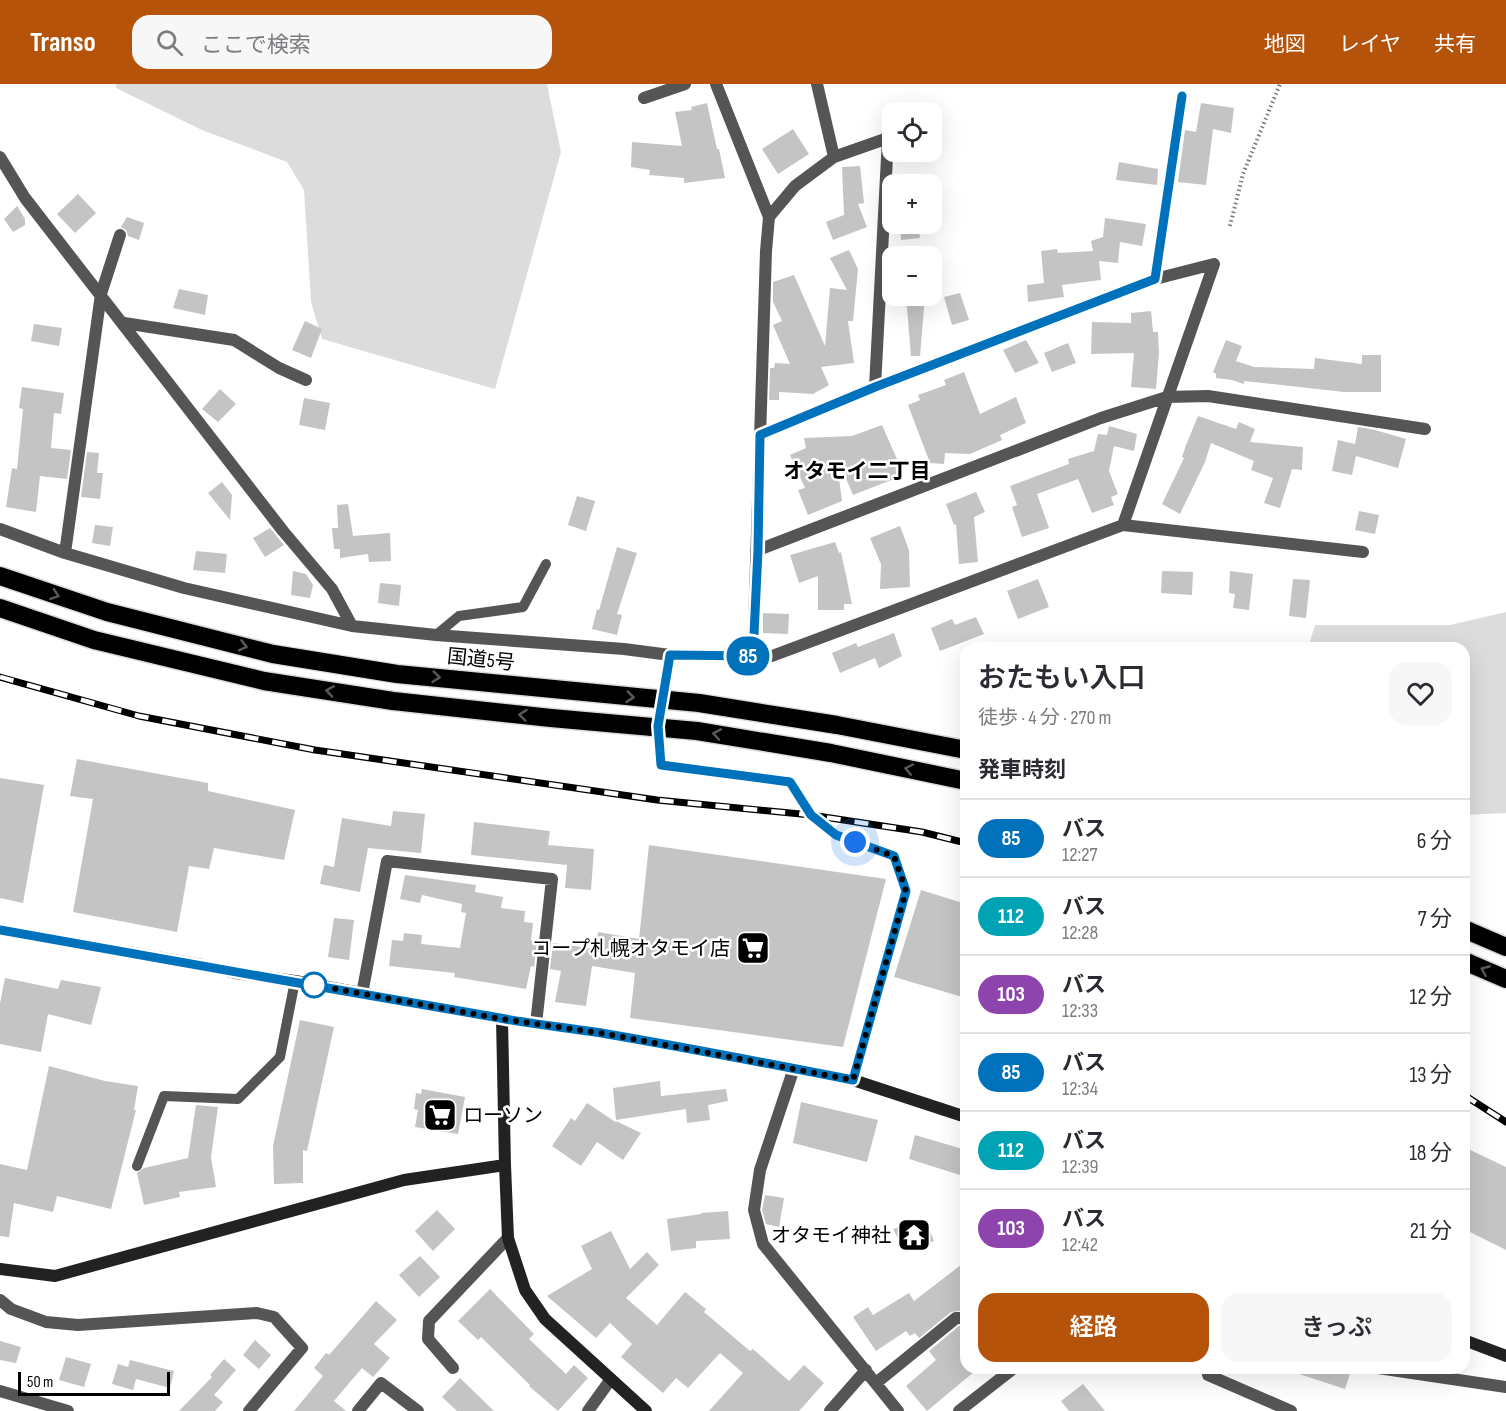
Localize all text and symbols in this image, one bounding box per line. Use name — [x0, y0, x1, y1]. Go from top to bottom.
search box — [132, 15, 552, 69]
text: Transo — [30, 26, 96, 59]
icon: search — [153, 26, 186, 59]
text: ここで検索 — [201, 32, 311, 59]
text: 地図 — [1264, 32, 1306, 57]
text: レイヤ — [1339, 32, 1401, 57]
text: 共有 — [1434, 32, 1476, 57]
map controls — [882, 102, 942, 306]
button: locate — [882, 102, 942, 162]
button: + — [882, 174, 942, 234]
button: − — [882, 246, 942, 306]
district label: オタモイ二丁目 — [784, 459, 931, 484]
one-way arrow — [50, 587, 60, 600]
line badge: 85 — [721, 636, 775, 676]
one-way arrow — [238, 639, 248, 652]
text: 85 — [738, 644, 758, 669]
street label: 国道5号 — [446, 645, 516, 675]
text: おたもい入口 — [978, 662, 1145, 695]
button: heart — [1389, 662, 1452, 725]
one-way arrow — [431, 670, 440, 683]
one-way arrow — [325, 685, 334, 697]
one-way arrow — [625, 690, 634, 703]
text: 徒歩 · 4 分 · 270 m — [978, 706, 1111, 730]
one-way arrow — [518, 709, 528, 722]
one-way arrow — [712, 728, 722, 741]
text: 発車時刻 — [978, 757, 1066, 784]
one-way arrow — [904, 763, 914, 776]
text: バス — [1062, 816, 1106, 843]
text: 85 — [1001, 826, 1021, 851]
your location — [840, 827, 870, 857]
text: 6 分 — [1417, 828, 1452, 855]
text: 12:27 — [1062, 843, 1098, 867]
text: バス — [1062, 894, 1106, 921]
text: 112 — [998, 904, 1024, 929]
text: 7 分 — [1418, 906, 1452, 933]
text: 12:28 — [1062, 921, 1098, 945]
supermarket icon: コープ札幌オタモイ店 — [735, 930, 771, 966]
place label: コープ札幌オタモイ店 — [531, 937, 730, 961]
one-way arrow — [1480, 965, 1491, 977]
unlabelled marker — [301, 972, 327, 998]
text: バス — [1062, 972, 1106, 999]
text: 103 — [997, 982, 1025, 1007]
text: 12 分 — [1409, 984, 1452, 1011]
text: 12:33 — [1062, 999, 1098, 1023]
text: バス — [1062, 1050, 1106, 1077]
text: 85 — [1001, 1060, 1021, 1085]
text: 13 分 — [1410, 1062, 1452, 1089]
text: 12:34 — [1062, 1077, 1098, 1101]
supermarket icon: ローソン — [422, 1097, 458, 1133]
place label: ローソン — [463, 1104, 543, 1128]
text: バス — [1062, 1128, 1106, 1155]
text: 112 — [998, 1138, 1024, 1163]
text: 18 分 — [1409, 1140, 1452, 1167]
text: 12:39 — [1062, 1155, 1098, 1179]
text: バス — [1062, 1206, 1106, 1233]
text: 103 — [997, 1216, 1025, 1241]
temple icon: オタモイ神社 — [896, 1217, 932, 1253]
text: 21 分 — [1410, 1218, 1452, 1245]
place label: オタモイ神社 — [771, 1224, 891, 1248]
text: 12:42 — [1062, 1233, 1098, 1257]
button: 経路 — [978, 1293, 1209, 1362]
button: きっぷ — [1221, 1293, 1452, 1362]
scale bar — [18, 1369, 170, 1396]
text: 50 m — [27, 1373, 53, 1392]

